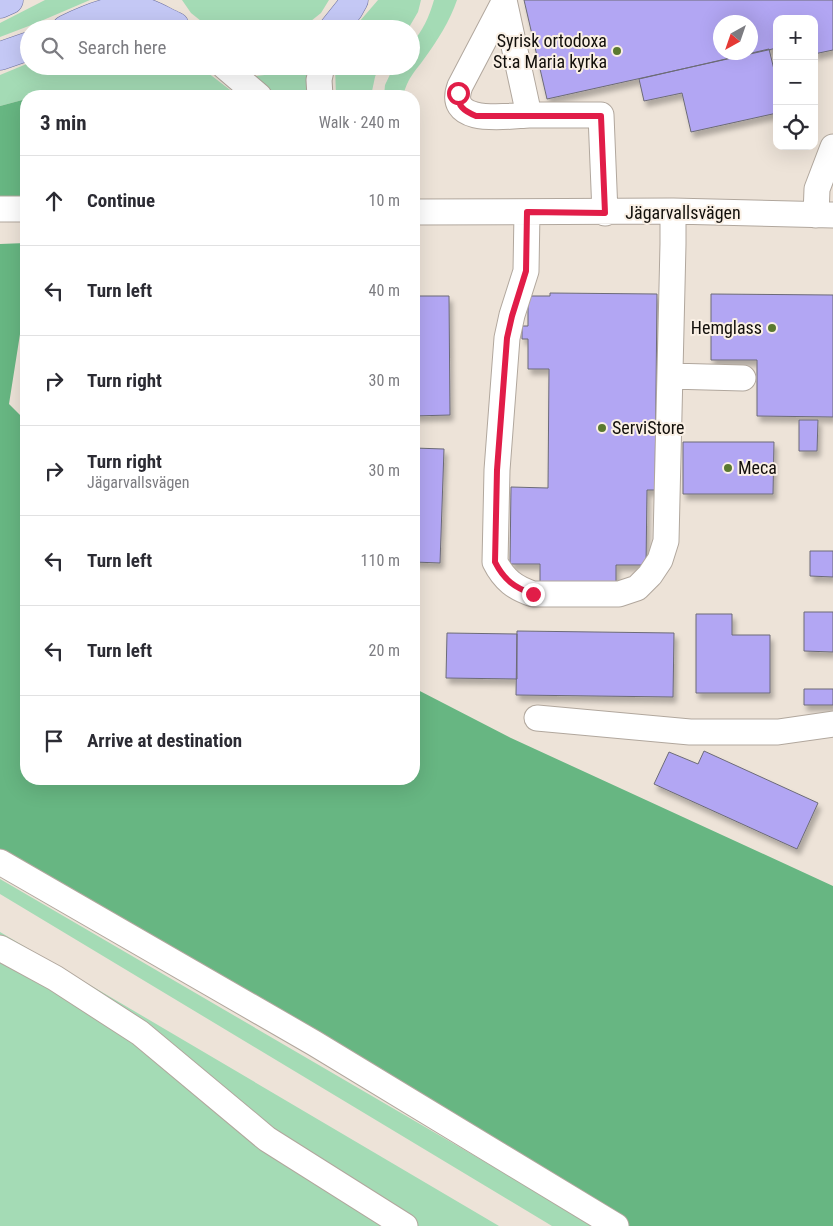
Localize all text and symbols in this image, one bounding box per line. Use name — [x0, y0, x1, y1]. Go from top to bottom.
north arrow — [713, 15, 758, 60]
map controls — [773, 15, 818, 150]
button: + — [773, 15, 818, 60]
search box — [20, 20, 420, 75]
place label: Syrisk ortodoxa St:a Maria kyrka — [493, 30, 607, 72]
icon: search — [38, 34, 66, 62]
text: Search here — [78, 36, 166, 59]
marker: Syrisk ortodoxa St:a Maria kyrka — [611, 45, 623, 57]
button: − — [773, 60, 818, 105]
route start — [447, 82, 470, 105]
button: locate — [773, 105, 818, 150]
text: 3 min — [40, 111, 87, 135]
text: Walk · 240 m — [319, 113, 400, 132]
icon: ahead — [40, 187, 68, 215]
text: Continue — [87, 189, 155, 212]
text: 10 m — [368, 191, 400, 210]
street label: Jägarvallsvägen — [625, 202, 741, 223]
icon: left — [40, 277, 68, 305]
text: Turn left — [87, 279, 152, 302]
text: 40 m — [368, 281, 400, 300]
place label: Hemglass — [691, 317, 762, 338]
marker: Hemglass — [766, 322, 778, 334]
icon: right — [40, 367, 68, 395]
text: Turn right — [87, 369, 162, 392]
text: 30 m — [368, 371, 400, 390]
place label: ServiStore — [612, 417, 685, 438]
marker: ServiStore — [596, 422, 608, 434]
text: Turn right — [87, 450, 162, 473]
icon: right — [40, 457, 68, 485]
place label: Meca — [738, 457, 777, 478]
text: 30 m — [368, 461, 400, 480]
marker: Meca — [722, 462, 734, 474]
text: Jägarvallsvägen — [87, 473, 190, 492]
icon: left — [40, 547, 68, 575]
text: Turn left — [87, 549, 152, 572]
text: 110 m — [361, 551, 400, 570]
route end — [522, 583, 545, 606]
icon: left — [40, 637, 68, 665]
text: Turn left — [87, 639, 152, 662]
text: 20 m — [368, 641, 400, 660]
icon: arrive — [40, 727, 68, 755]
text: Arrive at destination — [87, 729, 242, 752]

